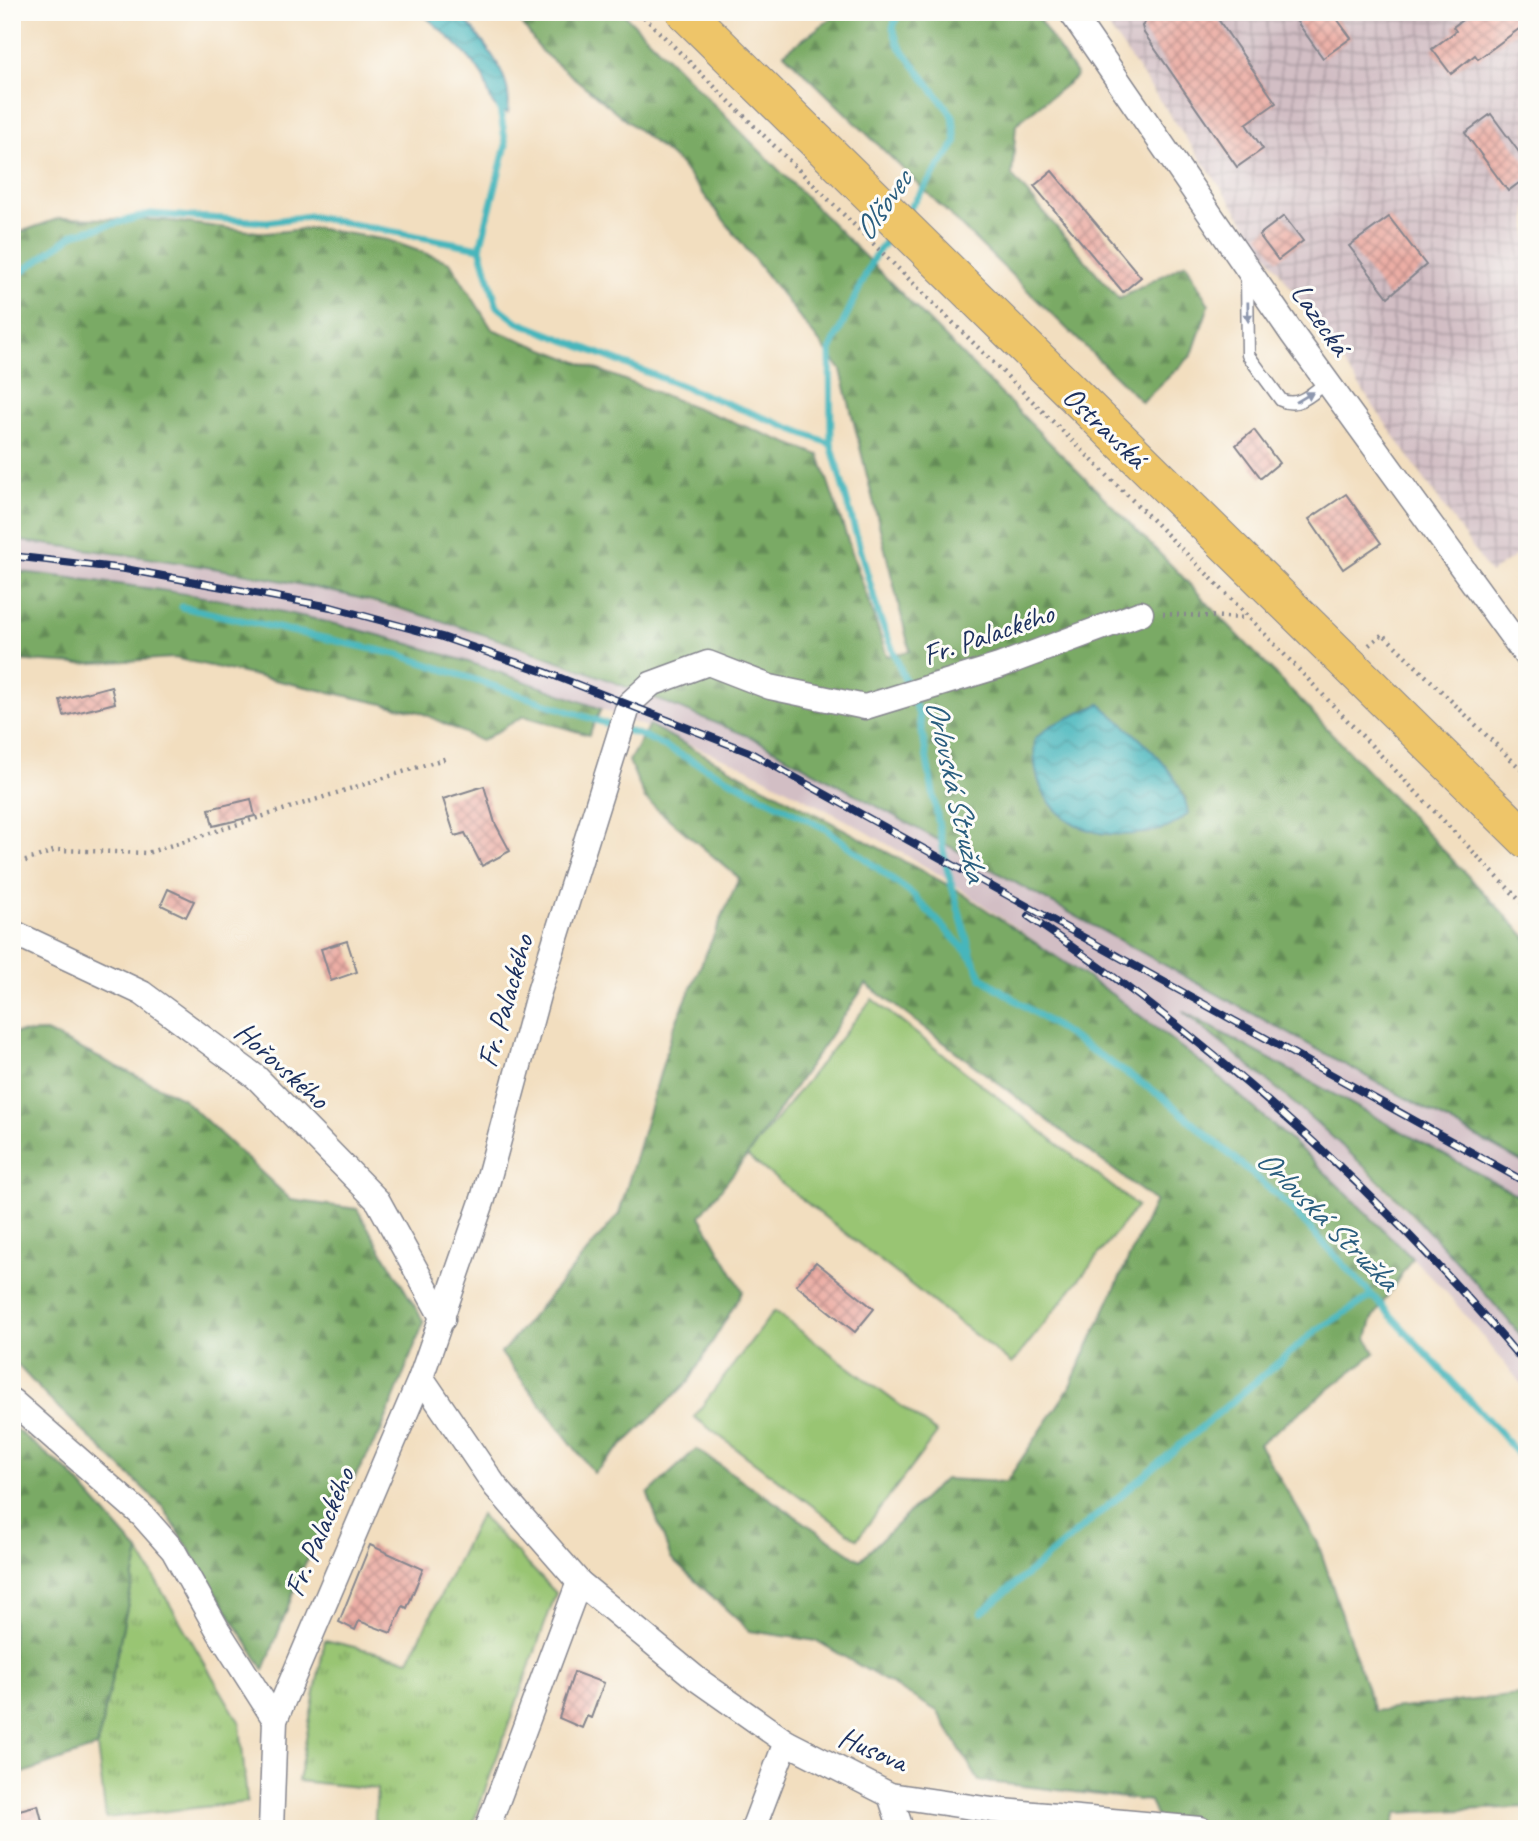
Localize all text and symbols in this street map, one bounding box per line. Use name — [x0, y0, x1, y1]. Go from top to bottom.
water label: Olšovec — [844, 159, 923, 248]
street label: Lazecká — [1283, 275, 1361, 365]
one-way arrow — [1242, 301, 1254, 323]
street label: Ostravská — [1055, 378, 1157, 478]
one-way arrow — [1295, 391, 1315, 404]
street label: Fr. Palackého — [918, 593, 1060, 674]
water label: Orlovská Stružka — [916, 695, 998, 888]
street label: Fr. Palackého — [468, 929, 542, 1072]
street label: Hořovského — [227, 1013, 338, 1118]
water label: Orlovská Stružka — [1248, 1139, 1410, 1301]
street label: Fr. Palackého — [275, 1461, 364, 1602]
street label: Husova — [833, 1718, 916, 1781]

